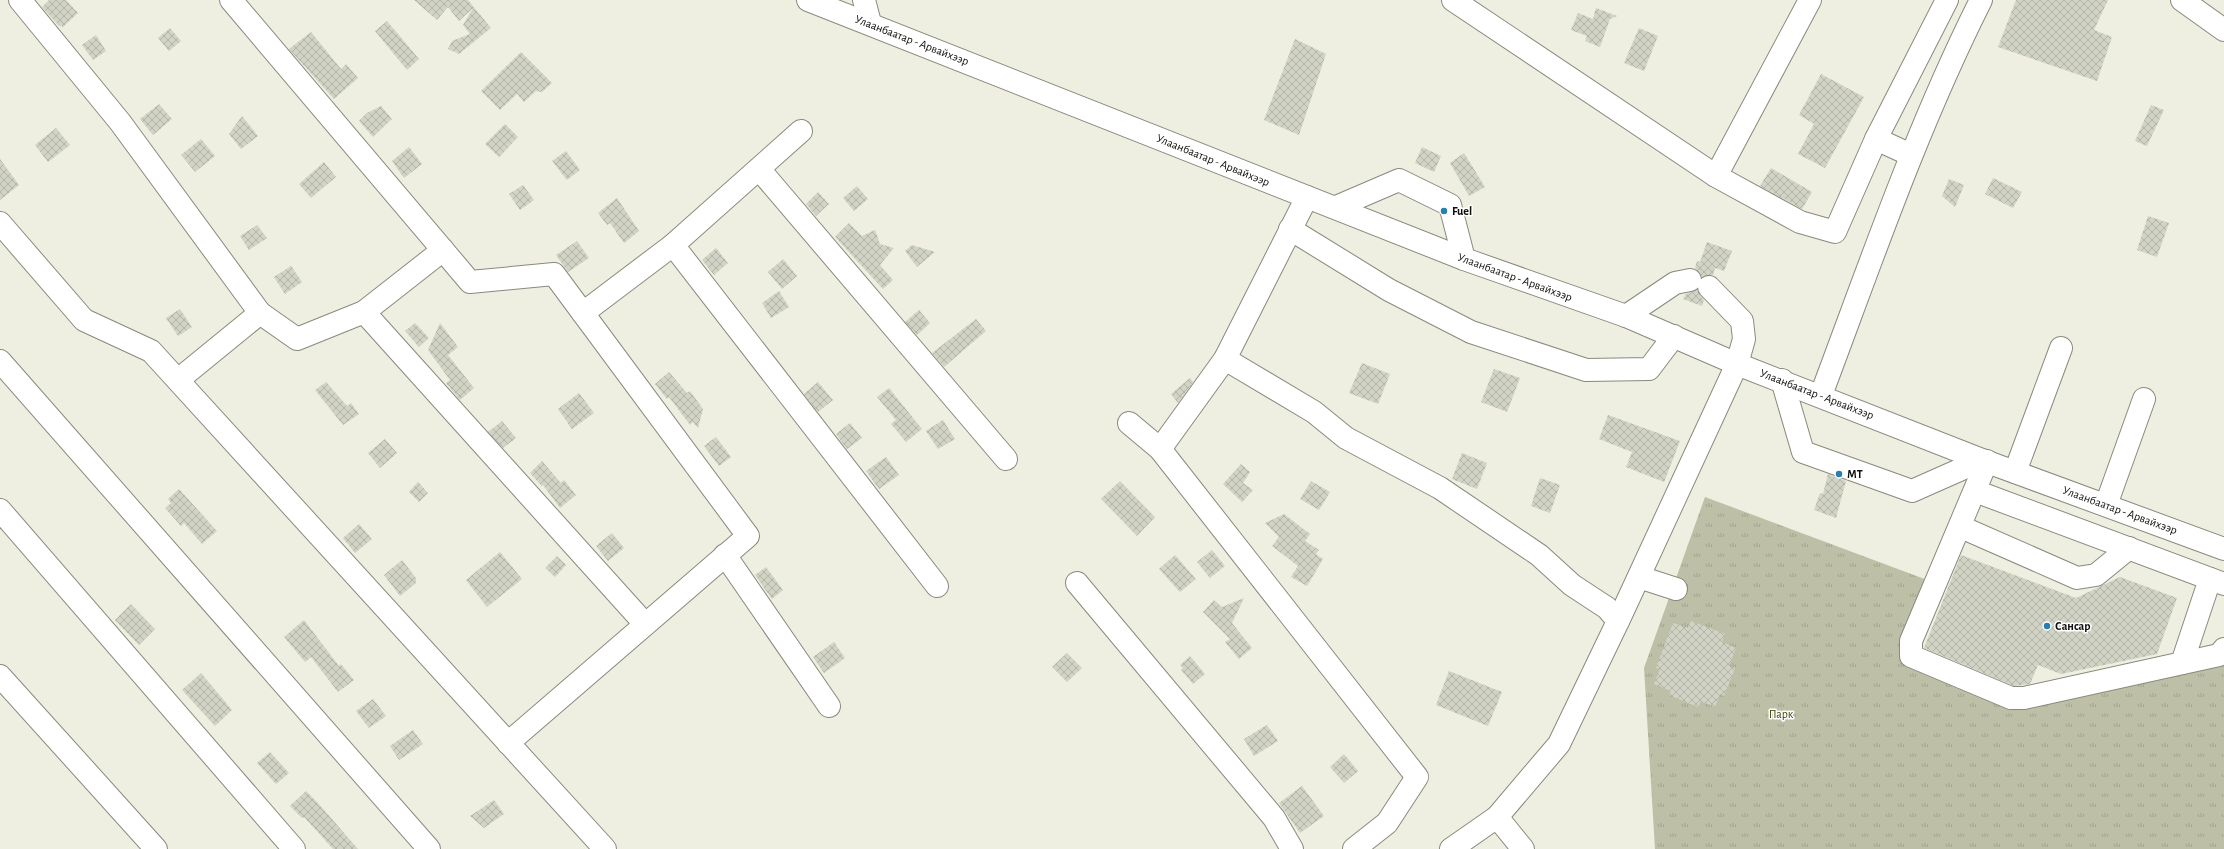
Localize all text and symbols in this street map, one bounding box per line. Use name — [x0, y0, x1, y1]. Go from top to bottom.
street label: Улаанбаатар - Арвайхээр — [853, 13, 971, 67]
street label: Улаанбаатар - Арвайхээр — [1155, 132, 1271, 188]
place label: Fuel — [1452, 205, 1472, 217]
marker: Fuel — [1439, 206, 1449, 216]
street label: Улаанбаатар - Арвайхээр — [1456, 251, 1574, 303]
street label: Улаанбаатар - Арвайхээр — [1758, 367, 1876, 421]
place label: МТ — [1847, 468, 1863, 480]
marker: МТ — [1834, 469, 1844, 479]
street label: Улаанбаатар - Арвайхээр — [2061, 484, 2179, 536]
place label: Сансар — [2055, 620, 2091, 632]
marker: Сансар — [2042, 621, 2052, 631]
park label: Парк — [1769, 708, 1794, 720]

